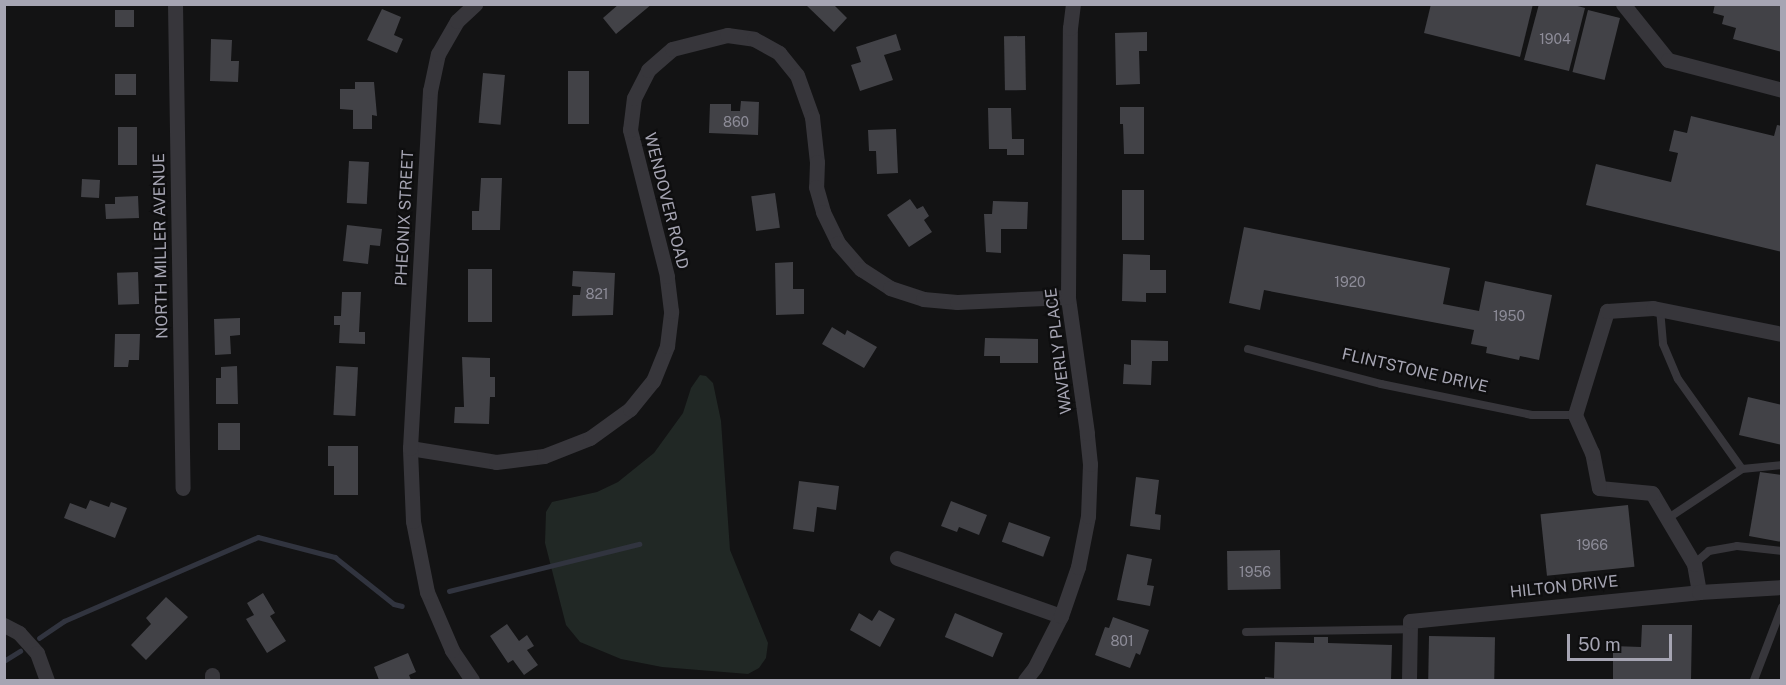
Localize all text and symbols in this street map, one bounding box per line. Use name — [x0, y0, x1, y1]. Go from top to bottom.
house number: 1904 — [1539, 31, 1571, 47]
house number: 860 — [723, 114, 749, 130]
street label: WENDOVER ROAD — [640, 131, 692, 271]
street label: PHEONIX STREET — [392, 150, 418, 286]
street label: NORTH MILLER AVENUE — [150, 153, 172, 339]
house number: 1920 — [1334, 274, 1366, 290]
house number: 821 — [585, 286, 609, 302]
street label: WAVERLY PLACE — [1042, 287, 1076, 415]
house number: 1950 — [1493, 308, 1525, 324]
street label: FLINTSTONE DRIVE — [1340, 345, 1490, 397]
house number: 1966 — [1576, 537, 1608, 553]
house number: 1956 — [1239, 564, 1271, 580]
street label: HILTON DRIVE — [1509, 572, 1619, 602]
scale bar — [1570, 622, 1675, 660]
house number: 801 — [1110, 633, 1134, 649]
text: 50 m — [1578, 634, 1621, 655]

